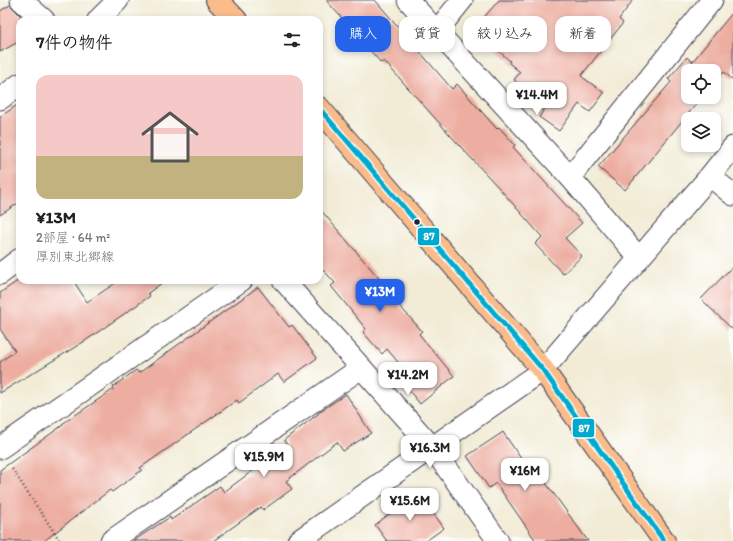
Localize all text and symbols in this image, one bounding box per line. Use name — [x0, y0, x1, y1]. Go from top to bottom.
chip: 購入 — [335, 16, 391, 52]
chip: 賃貸 — [399, 16, 455, 52]
chip: 絞り込み — [463, 16, 547, 52]
chip: 新着 — [555, 16, 611, 52]
icon: filters — [281, 29, 303, 51]
text: 7件の物件 — [36, 32, 112, 52]
map controls — [681, 64, 721, 152]
button: locate — [681, 64, 721, 104]
pin: ¥14.4M — [504, 82, 570, 116]
text: ¥14.4M — [516, 87, 558, 102]
icon: home — [134, 101, 206, 173]
button: layers — [681, 112, 721, 152]
text: ¥13M — [36, 207, 76, 227]
unlabelled marker — [412, 217, 422, 227]
line badge: 87 — [417, 227, 440, 246]
text: 2部屋 · 64 m² — [36, 230, 110, 245]
text: 87 — [423, 230, 435, 243]
text: 厚別東北郷線 — [36, 249, 114, 264]
pin: ¥13M — [356, 279, 404, 313]
text: ¥13M — [365, 284, 395, 299]
pin: ¥14.2M — [375, 362, 441, 396]
text: ¥14.2M — [387, 367, 429, 382]
line badge: 87 — [572, 418, 595, 438]
text: 87 — [578, 422, 590, 435]
pin: ¥16.3M — [397, 435, 463, 469]
text: ¥16.3M — [410, 440, 450, 455]
pin: ¥15.9M — [231, 444, 297, 478]
text: ¥15.9M — [244, 449, 284, 464]
pin: ¥16M — [501, 458, 549, 492]
text: ¥16M — [510, 463, 540, 478]
pin: ¥15.6M — [377, 488, 443, 522]
text: ¥15.6M — [390, 493, 430, 508]

